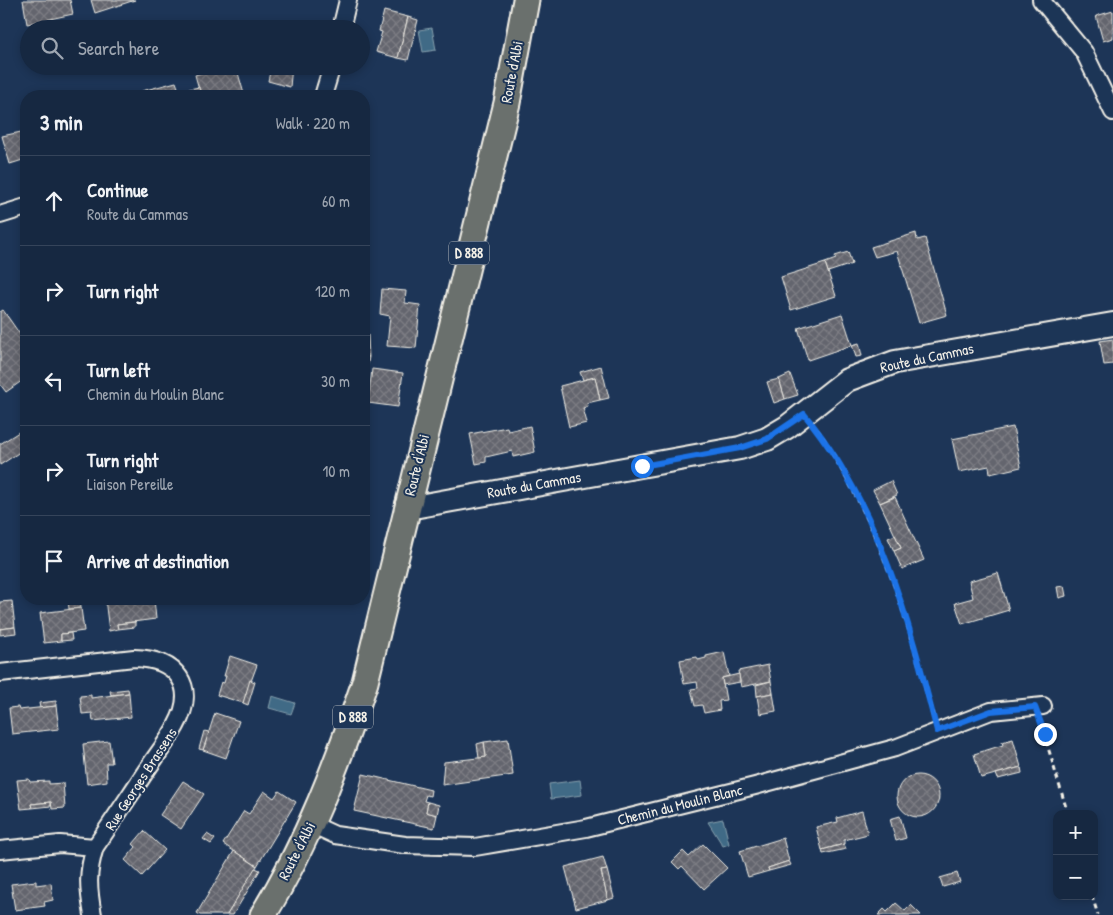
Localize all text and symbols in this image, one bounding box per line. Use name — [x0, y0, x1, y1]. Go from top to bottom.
search box — [20, 20, 370, 75]
icon: search — [38, 34, 66, 62]
text: Search here — [78, 35, 159, 61]
street label: Route d'Albi — [495, 39, 528, 105]
text: 3 min — [40, 108, 83, 137]
text: Walk · 220 m — [276, 112, 350, 134]
text: Continue — [87, 177, 148, 203]
icon: ahead — [40, 187, 68, 215]
text: 60 m — [322, 190, 350, 212]
text: Route du Cammas — [87, 203, 188, 225]
road number: D 888 — [449, 242, 489, 264]
icon: right — [40, 277, 68, 305]
text: Turn right — [87, 278, 158, 304]
text: 120 m — [315, 280, 350, 302]
street label: Route du Cammas — [878, 337, 976, 378]
text: Turn left — [87, 357, 150, 383]
icon: left — [40, 367, 68, 395]
text: 30 m — [321, 370, 350, 392]
text: Chemin du Moulin Blanc — [87, 383, 224, 405]
street label: Route d'Albi — [399, 432, 434, 498]
text: Turn right — [87, 447, 158, 473]
route start — [631, 455, 654, 478]
icon: right — [40, 457, 68, 485]
text: 10 m — [322, 460, 350, 482]
street label: Route du Cammas — [485, 466, 583, 503]
text: Liaison Pereille — [87, 473, 173, 495]
icon: arrive — [40, 547, 68, 575]
text: Arrive at destination — [87, 548, 229, 574]
road number: D 888 — [333, 706, 373, 729]
street label: Rue Georges Brassens — [100, 723, 182, 834]
route end — [1034, 723, 1057, 746]
street label: Chemin du Moulin Blanc — [615, 779, 745, 830]
map controls — [1053, 810, 1098, 900]
button: + — [1053, 810, 1098, 855]
street label: Route d'Albi — [273, 818, 320, 883]
button: − — [1053, 855, 1098, 900]

